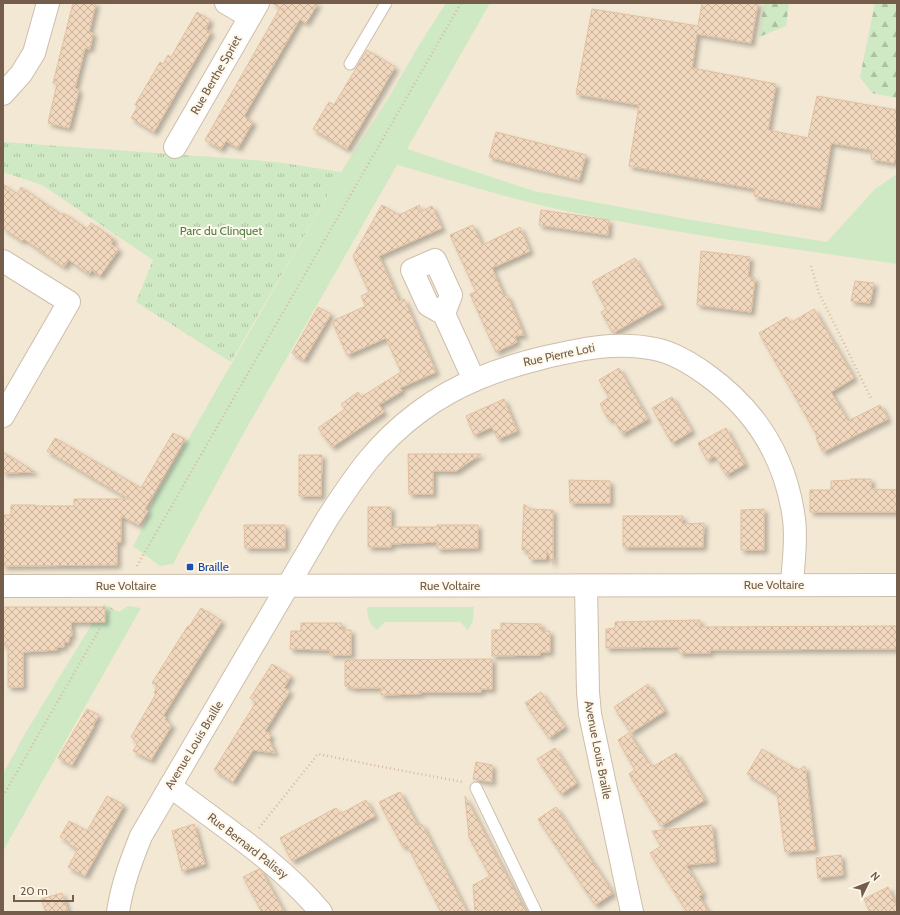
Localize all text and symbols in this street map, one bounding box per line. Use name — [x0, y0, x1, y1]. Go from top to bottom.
street label: Rue Berthe Spriet — [187, 33, 244, 117]
park label: Parc du Clinquet — [180, 223, 262, 238]
street label: Rue Pierre Loti — [522, 340, 596, 369]
place label: Braille — [198, 559, 229, 574]
marker: Braille — [185, 562, 195, 572]
street label: Rue Voltaire — [744, 577, 804, 592]
street label: Rue Voltaire — [96, 578, 156, 593]
street label: Rue Voltaire — [420, 578, 480, 593]
street label: Avenue Louis Braille — [161, 698, 226, 792]
street label: Avenue Louis Braille — [582, 699, 615, 801]
street label: Rue Bernard Palissy — [205, 809, 292, 882]
north arrow — [848, 863, 888, 903]
text: N — [868, 869, 883, 884]
scale bar — [14, 877, 73, 903]
text: 20 m — [20, 883, 48, 898]

